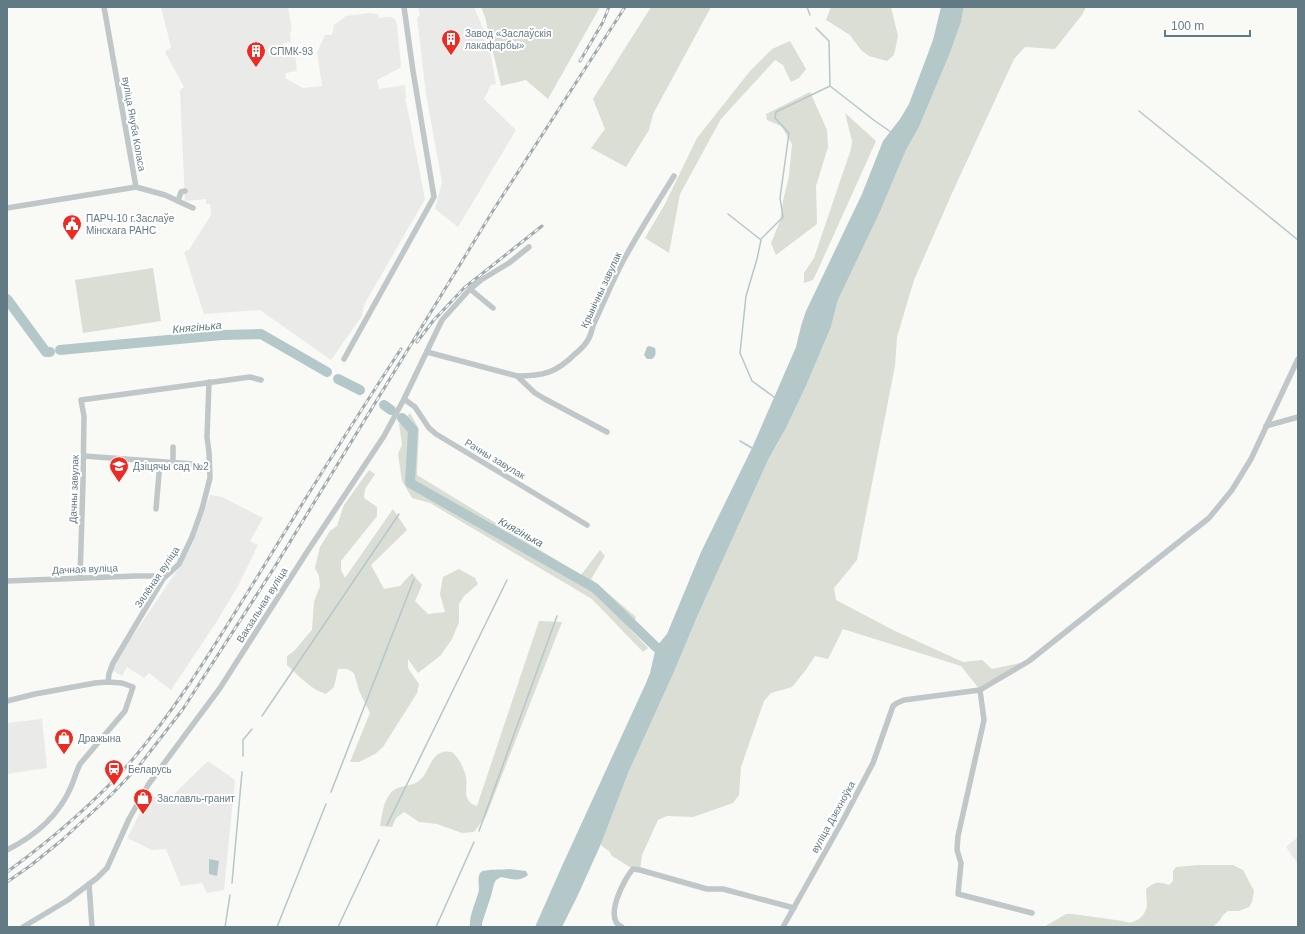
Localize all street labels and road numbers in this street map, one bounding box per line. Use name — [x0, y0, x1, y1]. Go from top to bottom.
street label: вуліца Якуба Коласа — [120, 76, 148, 173]
street label: Крынічны завулак — [579, 250, 624, 330]
street label: Рачны завулак — [463, 437, 528, 482]
street label: Дачны завулак — [67, 454, 81, 523]
street label: Зялёная вуліца — [132, 544, 182, 610]
street label: Дачная вуліца — [52, 562, 119, 576]
street label: Вакзальная вуліца — [234, 565, 290, 645]
street label: вуліца Дзехноўка — [809, 779, 857, 855]

